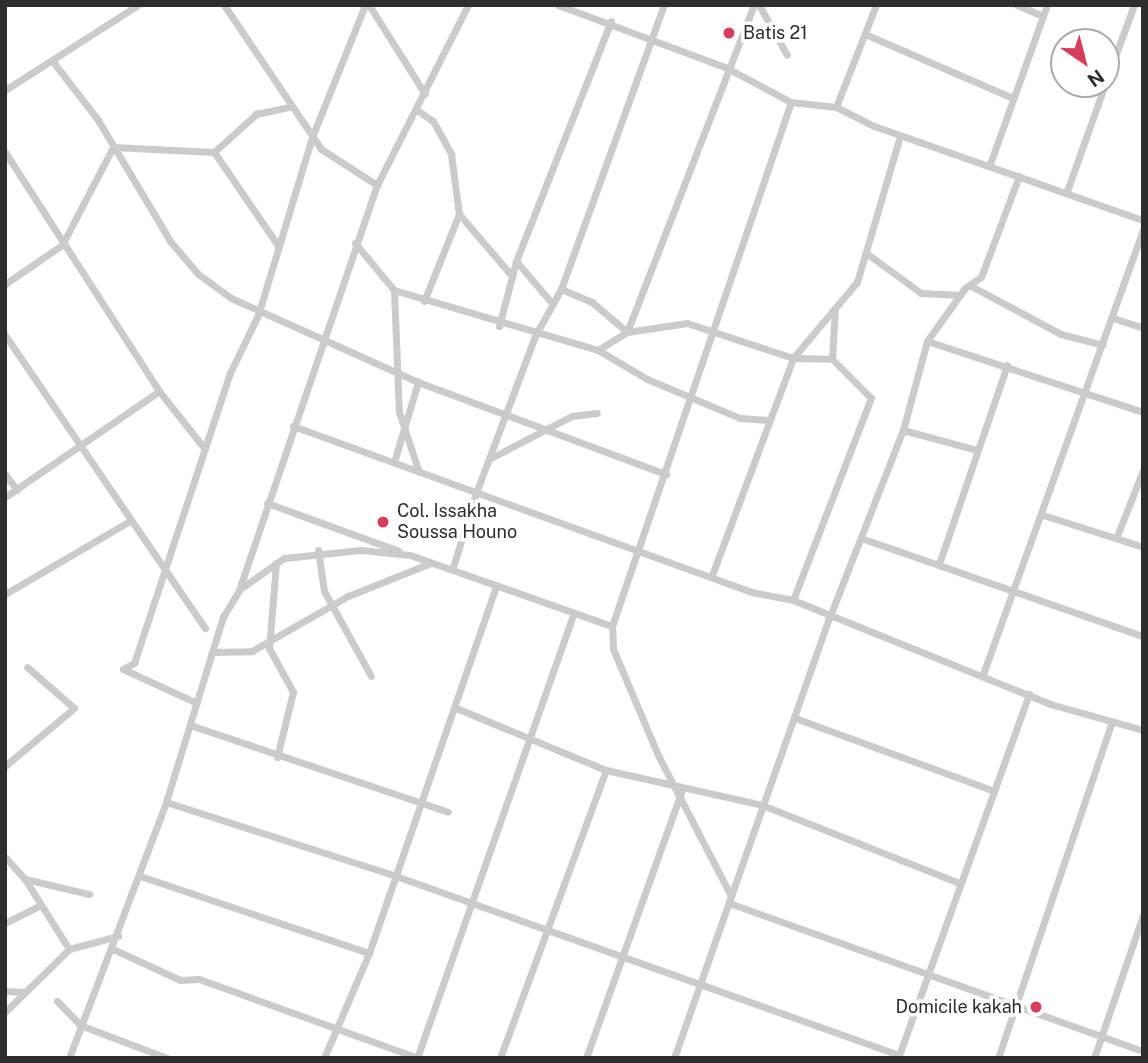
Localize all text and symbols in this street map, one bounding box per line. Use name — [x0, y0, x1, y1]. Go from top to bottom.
place label: Batis 21 — [743, 22, 808, 44]
marker: Batis 21 — [721, 25, 737, 41]
north arrow — [1050, 28, 1120, 98]
text: N — [1084, 65, 1108, 92]
place label: Col. Issakha Soussa Houno — [397, 501, 517, 544]
marker: Col. Issakha Soussa Houno — [375, 514, 391, 530]
place label: Domicile kakah — [895, 996, 1022, 1018]
marker: Domicile kakah — [1028, 999, 1044, 1015]

